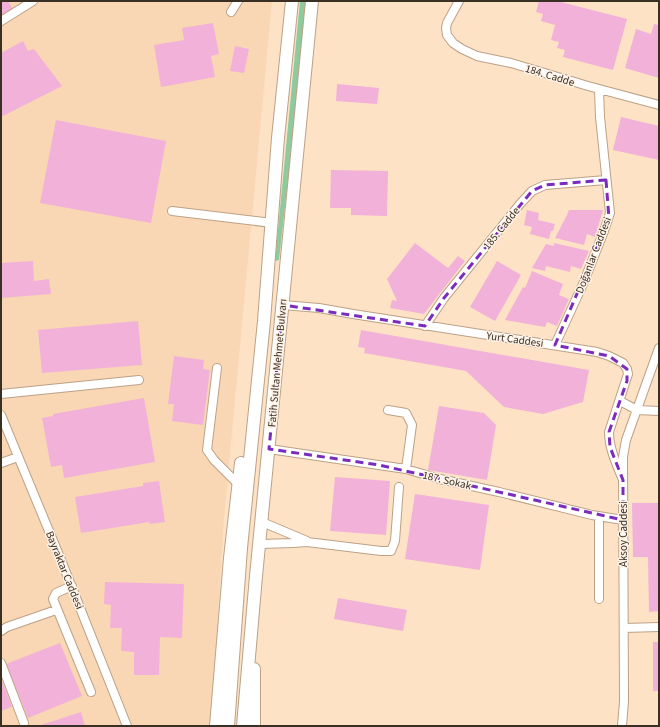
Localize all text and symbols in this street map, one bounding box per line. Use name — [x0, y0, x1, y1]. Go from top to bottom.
street label: 184. Cadde — [523, 61, 577, 90]
street label: 185. Cadde — [480, 203, 524, 253]
street label: Doğanlar Caddesi — [572, 215, 615, 296]
street label: Fatih Sultan Mehmet Bulvarı — [264, 298, 291, 428]
street label: Yurt Caddesi — [484, 328, 544, 351]
street label: 187. Sokak — [421, 468, 473, 493]
street label: Aksoy Caddesi — [616, 501, 631, 567]
street label: Bayraktar Caddesi — [42, 529, 87, 612]

